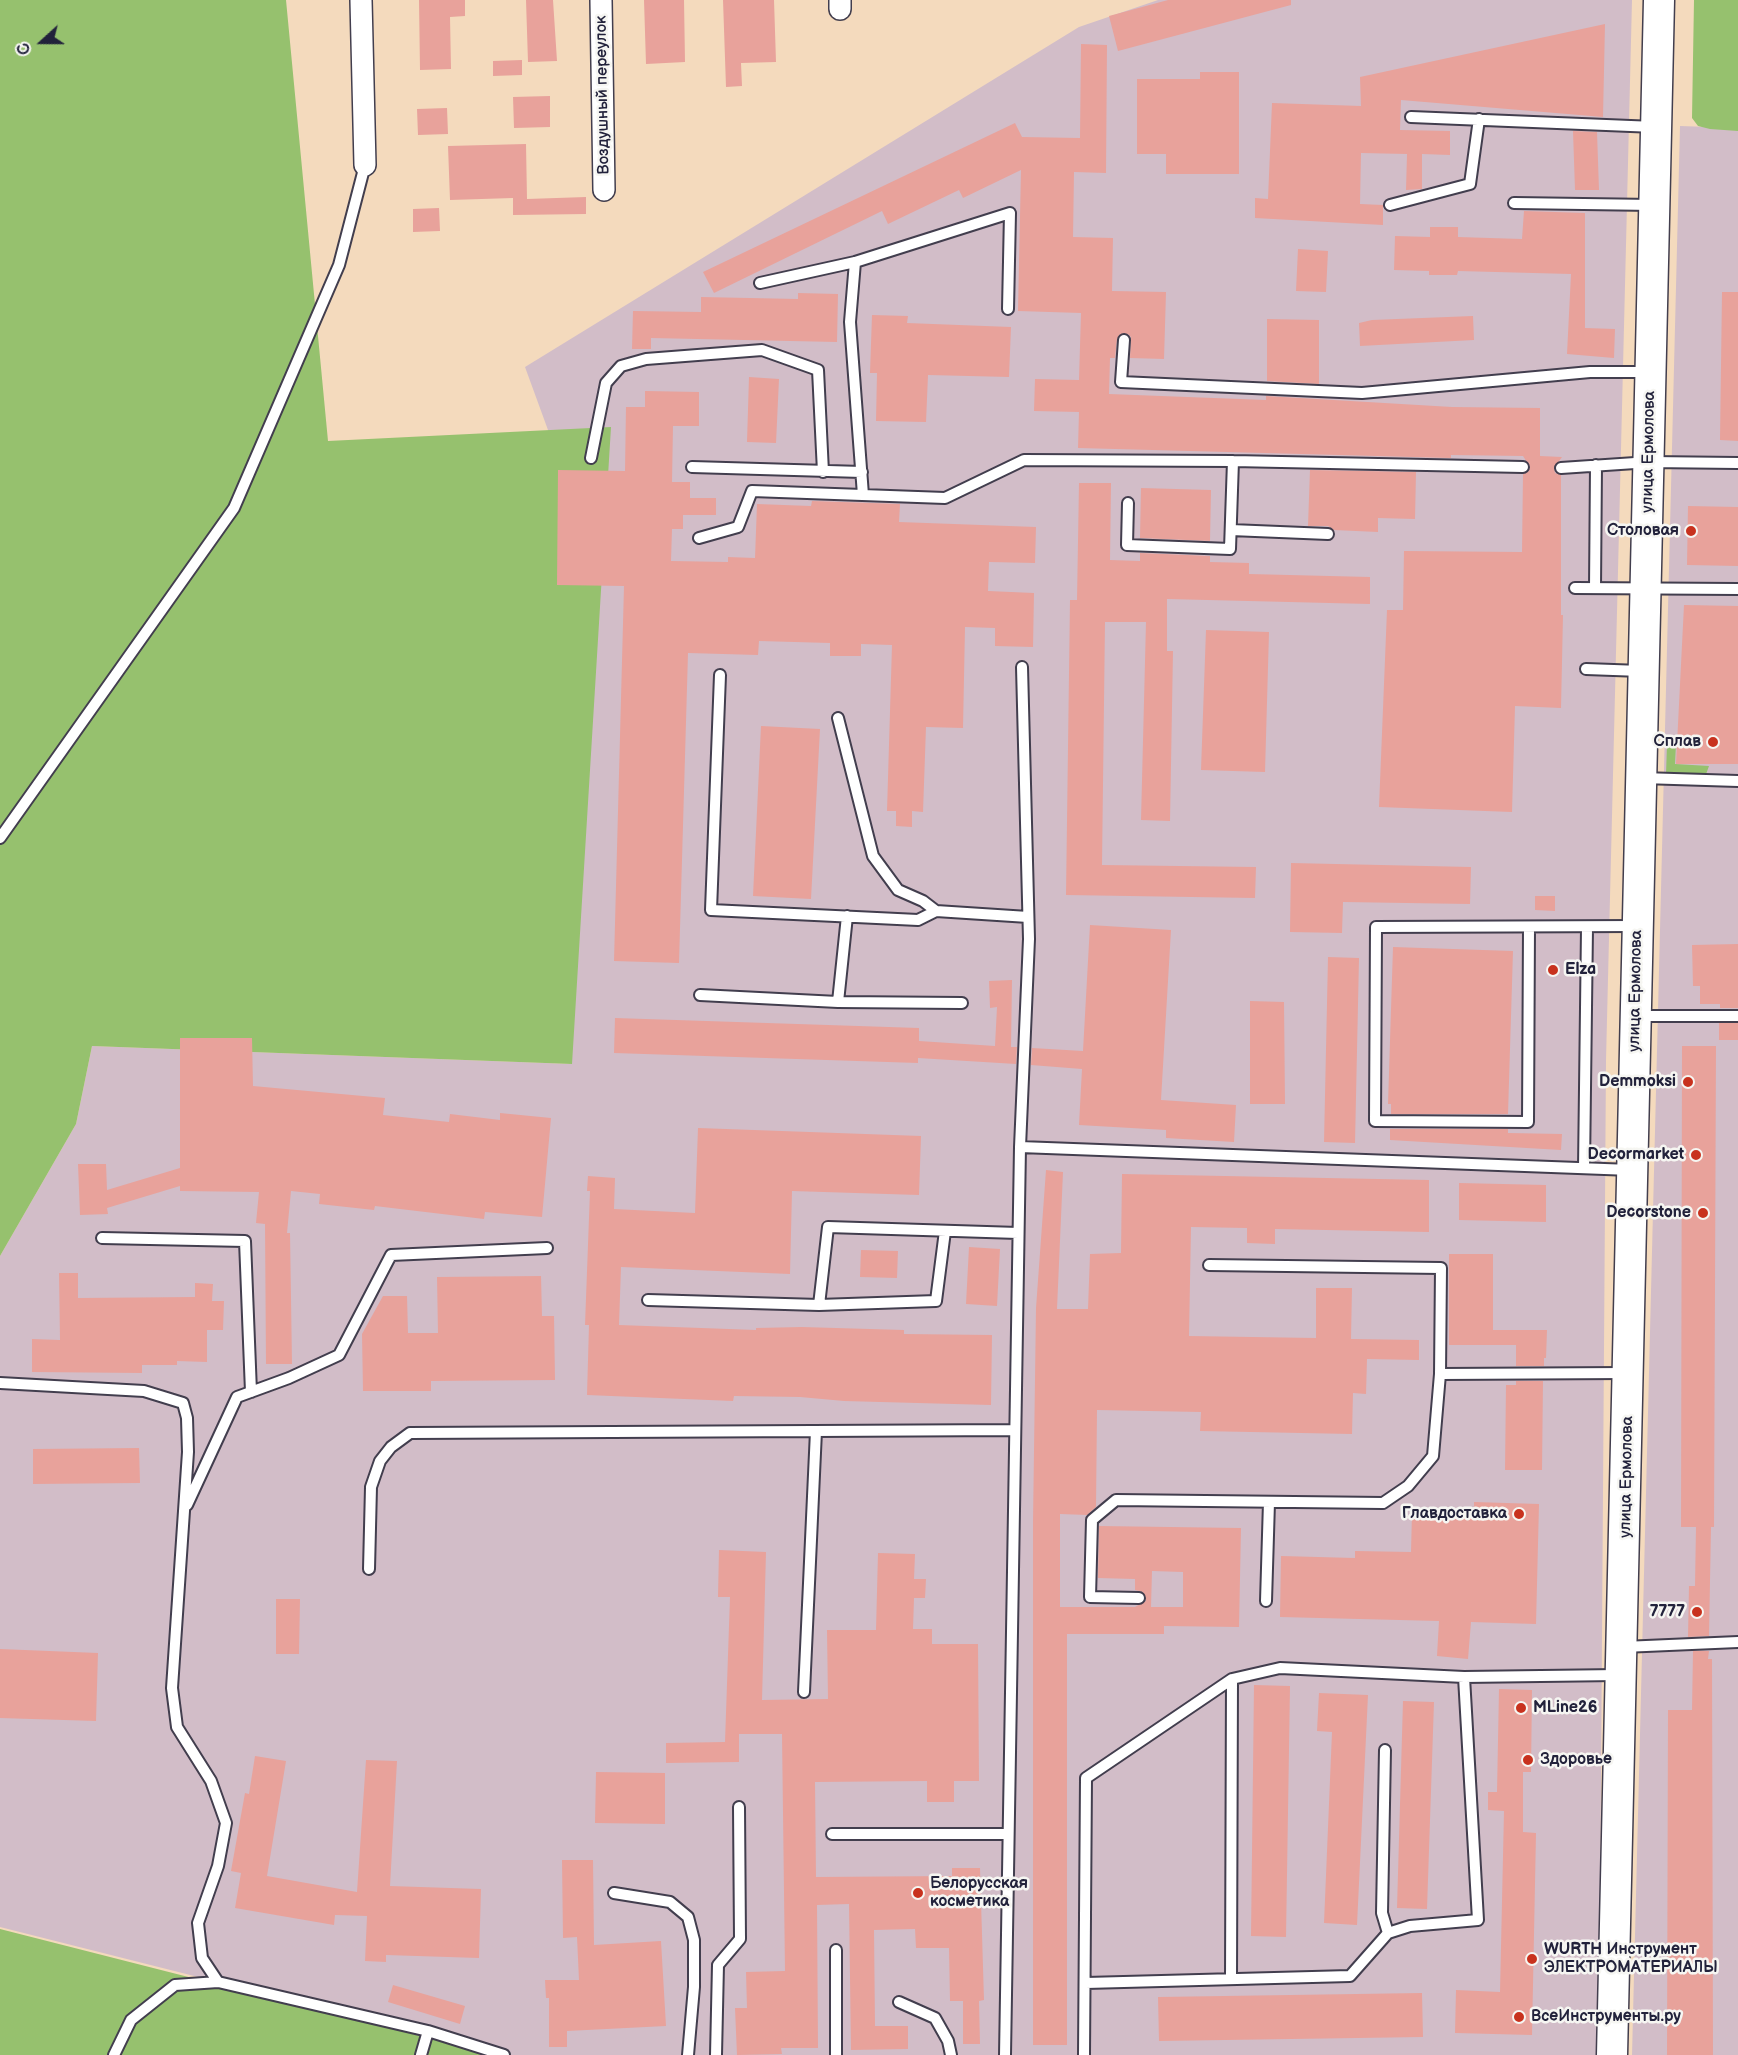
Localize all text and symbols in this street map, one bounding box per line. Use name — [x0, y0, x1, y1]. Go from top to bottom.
north arrow — [12, 12, 72, 72]
street label: Воздушный переулок — [592, 15, 614, 175]
text: С — [14, 40, 36, 57]
street label: улица Ермолова — [1638, 391, 1660, 513]
place label: Столовая — [1607, 521, 1679, 541]
marker: Столовая — [1684, 524, 1698, 538]
place label: Сплав — [1654, 732, 1701, 752]
marker: Сплав — [1706, 735, 1720, 749]
street label: улица Ермолова — [1625, 930, 1647, 1052]
place label: Elza — [1565, 960, 1596, 980]
marker: Elza — [1546, 963, 1560, 977]
place label: Demmoksi — [1599, 1072, 1676, 1092]
marker: Demmoksi — [1681, 1075, 1695, 1089]
place label: Decormarket — [1588, 1145, 1684, 1165]
marker: Decormarket — [1689, 1148, 1703, 1162]
place label: Decorstone — [1606, 1203, 1691, 1223]
marker: Decorstone — [1696, 1206, 1710, 1220]
street label: улица Ермолова — [1616, 1416, 1638, 1538]
place label: Главдоставка — [1402, 1504, 1507, 1524]
marker: Главдоставка — [1512, 1507, 1526, 1521]
place label: 7777 — [1650, 1602, 1685, 1622]
marker: 7777 — [1690, 1605, 1704, 1619]
place label: MLine26 — [1533, 1698, 1597, 1718]
marker: MLine26 — [1514, 1701, 1528, 1715]
place label: Здоровье — [1540, 1750, 1612, 1770]
marker: Здоровье — [1521, 1753, 1535, 1767]
place label: Белорусская косметика — [930, 1874, 1028, 1912]
marker: Белорусская косметика — [911, 1886, 925, 1900]
place label: WURTH Инструмент ЭЛЕКТРОМАТЕРИАЛЫ — [1544, 1940, 1718, 1978]
marker: WURTH Инструмент ЭЛЕКТРОМАТЕРИАЛЫ — [1525, 1952, 1539, 1966]
place label: ВсеИнструменты.ру — [1531, 2007, 1681, 2027]
marker: ВсеИнструменты.ру — [1512, 2010, 1526, 2024]

